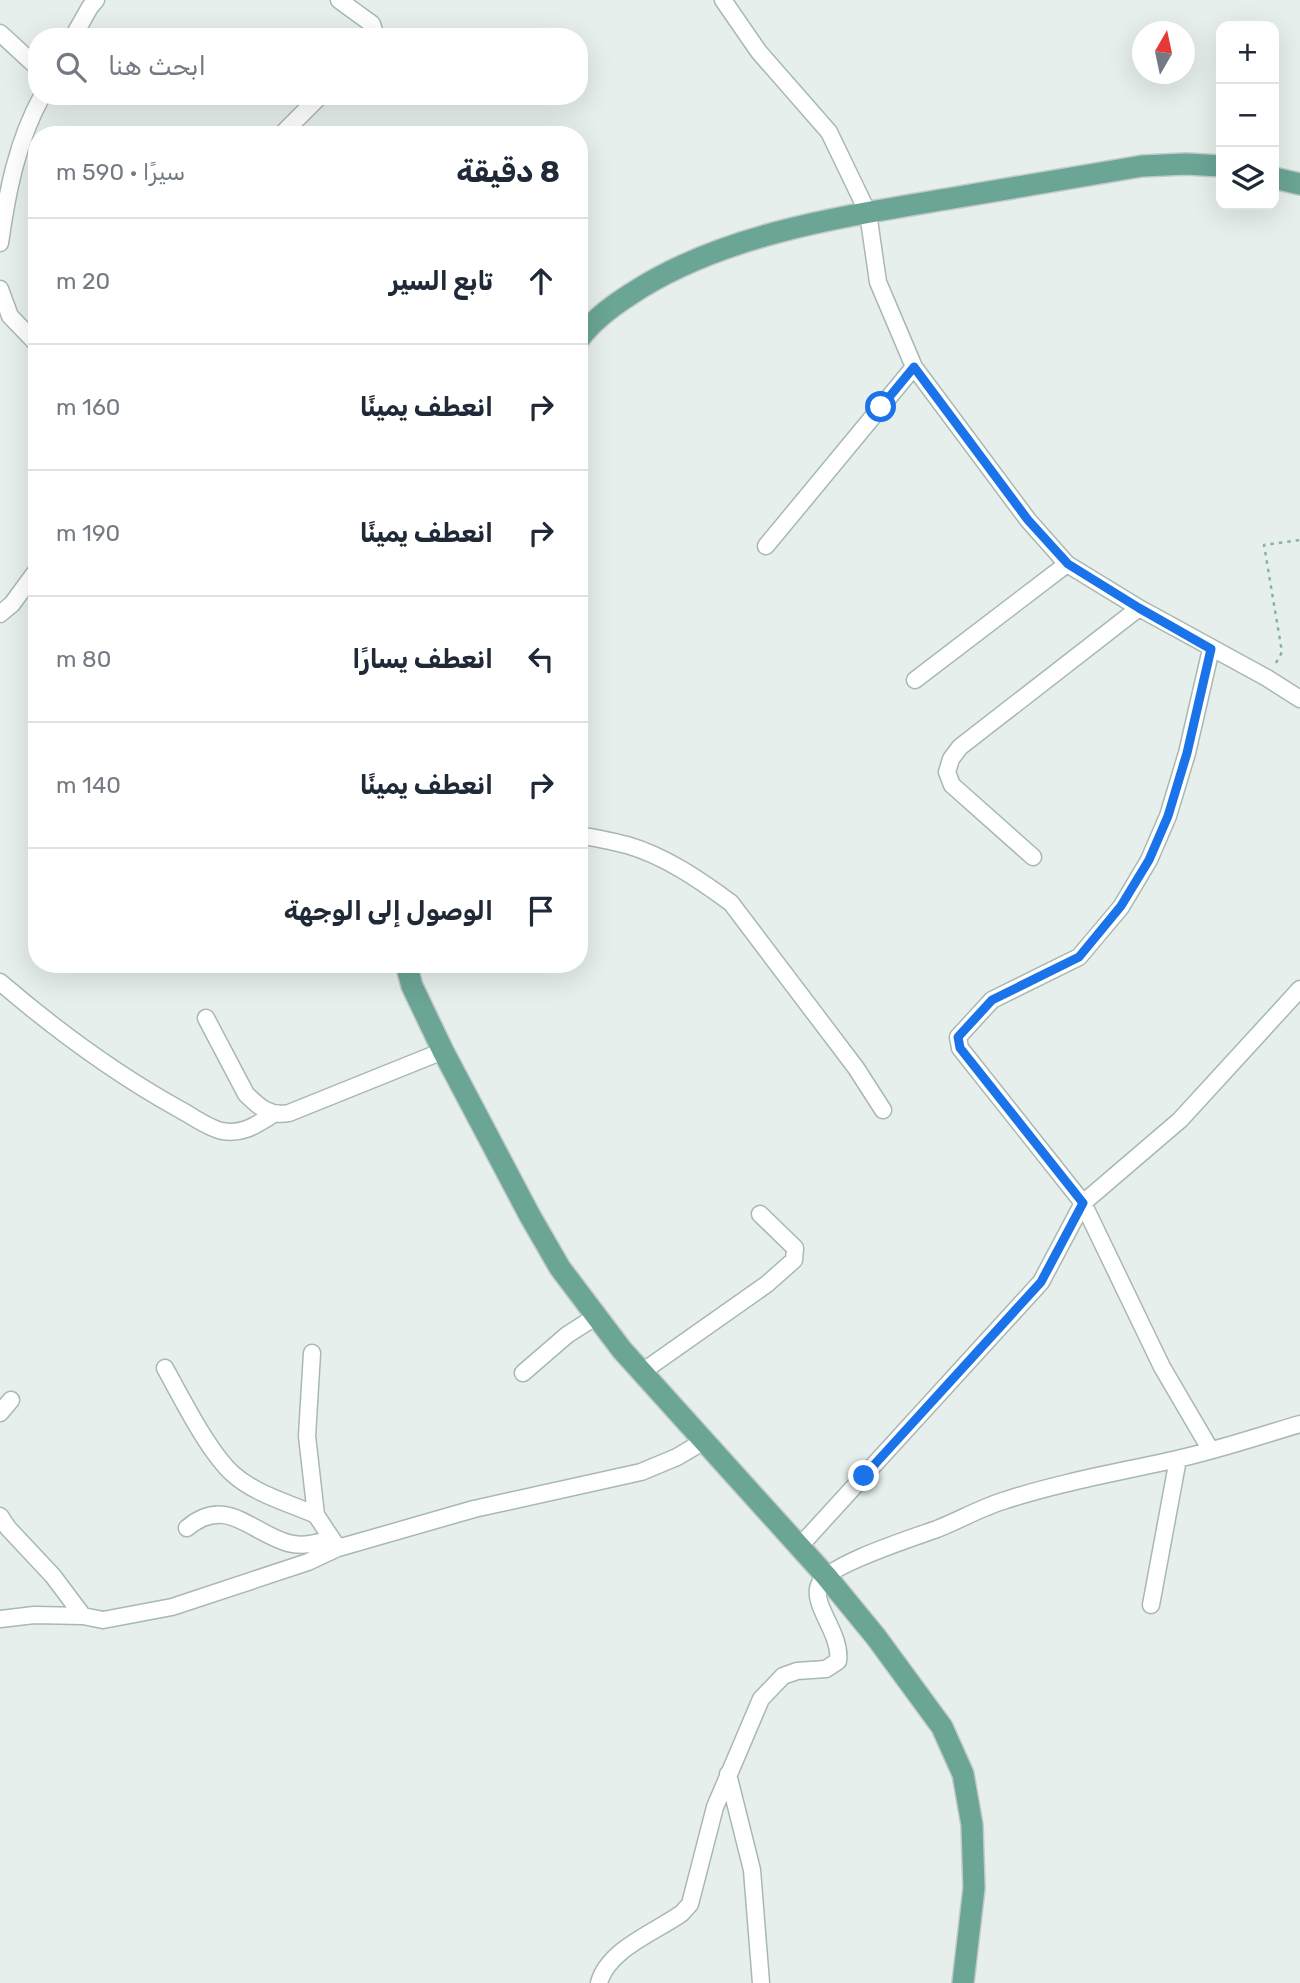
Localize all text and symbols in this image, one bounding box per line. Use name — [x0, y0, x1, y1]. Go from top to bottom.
north arrow — [1132, 21, 1195, 84]
map controls — [1216, 21, 1279, 210]
button: + — [1216, 21, 1279, 84]
search box — [28, 28, 588, 105]
icon: search — [52, 48, 90, 86]
text: ابحث هنا — [108, 51, 206, 82]
button: − — [1216, 84, 1279, 147]
button: layers — [1216, 147, 1279, 210]
text: 8 دقيقة — [456, 154, 560, 190]
text: سيرًا · 590 m — [56, 158, 185, 186]
icon: ahead — [522, 262, 560, 300]
text: تابع السير — [389, 266, 493, 297]
text: 20 m — [56, 267, 110, 295]
icon: right — [522, 388, 560, 426]
route start — [865, 391, 896, 422]
text: انعطف يمينًا — [360, 392, 493, 423]
text: 160 m — [56, 393, 120, 421]
icon: right — [522, 514, 560, 552]
text: انعطف يمينًا — [360, 518, 493, 549]
text: 190 m — [56, 519, 120, 547]
icon: left — [522, 640, 560, 678]
text: انعطف يسارًا — [352, 644, 493, 675]
text: 80 m — [56, 645, 111, 673]
icon: right — [522, 766, 560, 804]
text: انعطف يمينًا — [360, 770, 493, 801]
text: 140 m — [56, 771, 121, 799]
icon: arrive — [522, 892, 560, 930]
text: الوصول إلى الوجهة — [284, 896, 493, 927]
route end — [848, 1460, 879, 1491]

